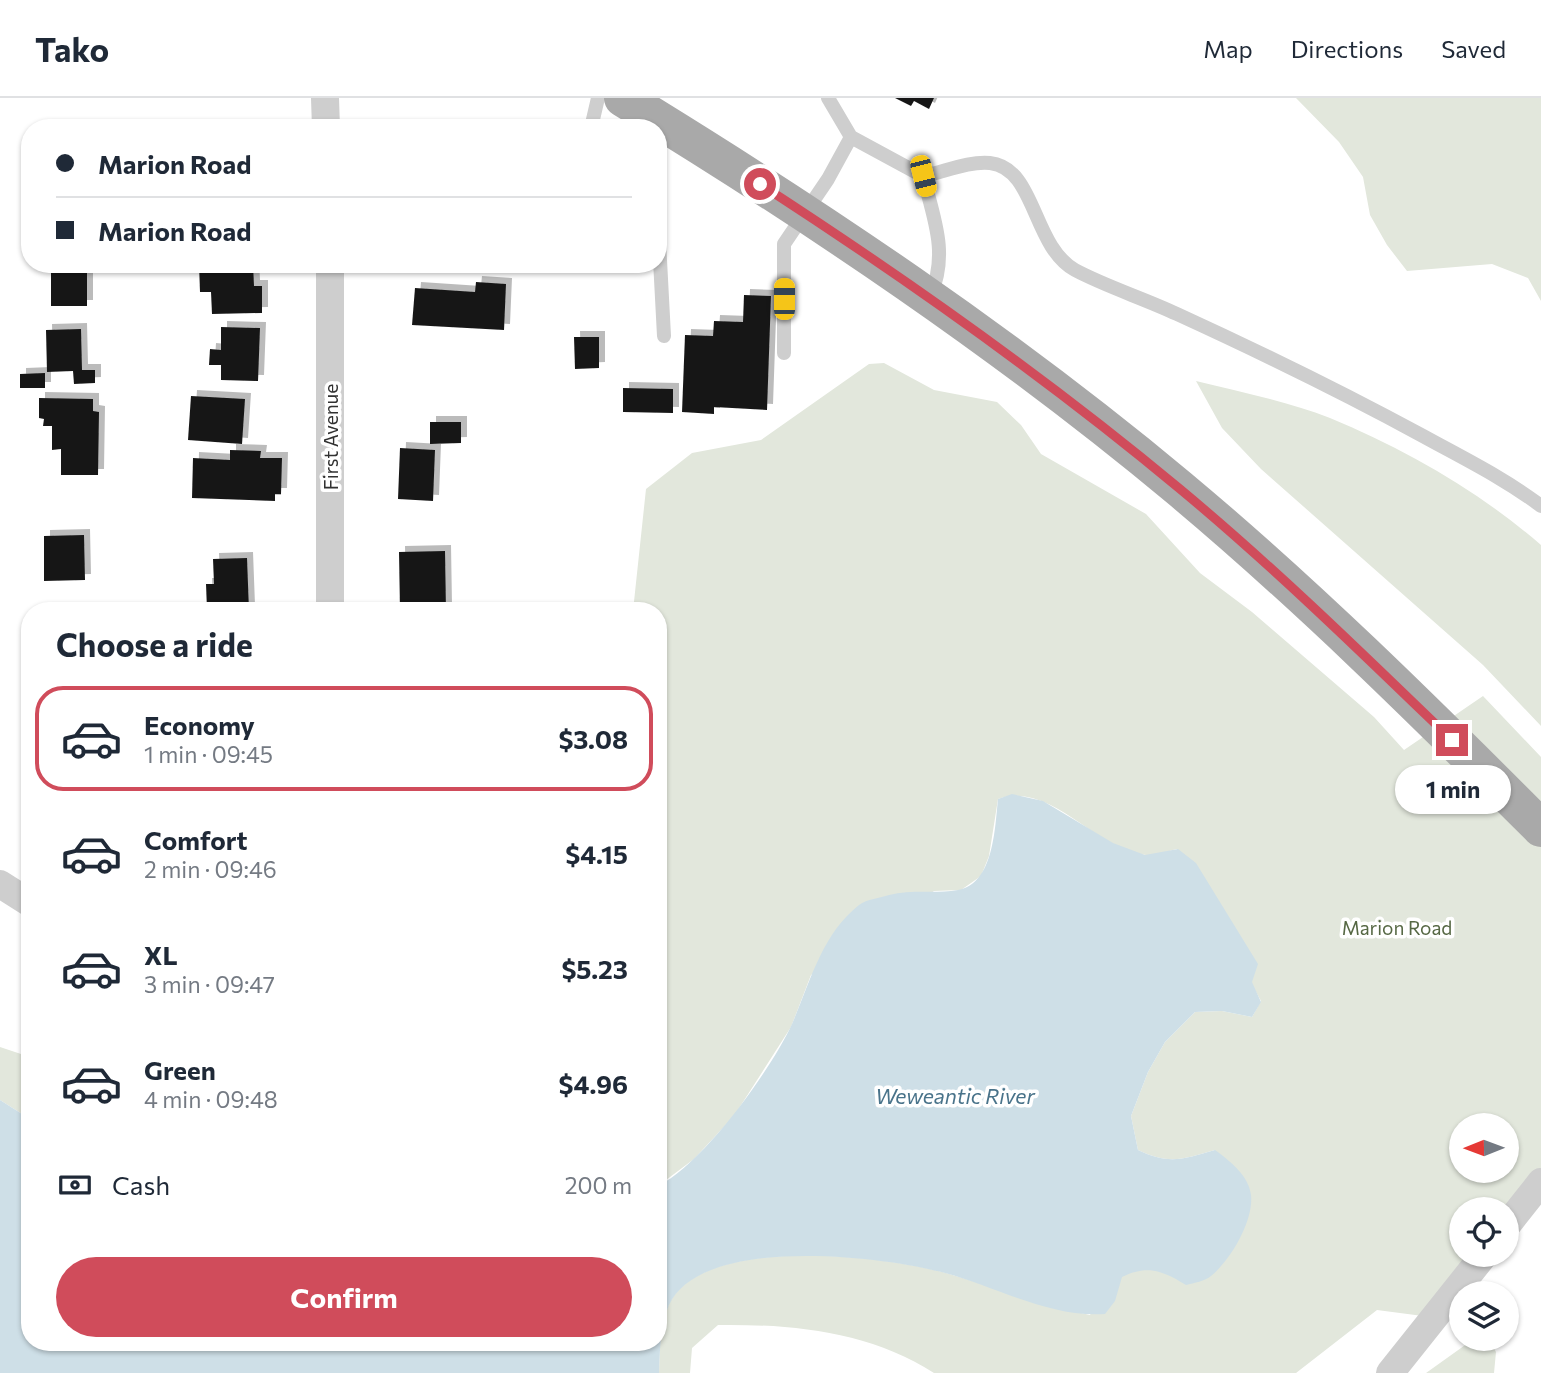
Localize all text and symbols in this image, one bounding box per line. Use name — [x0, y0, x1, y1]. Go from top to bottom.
text: Tako — [35, 28, 109, 69]
text: Map — [1203, 34, 1253, 63]
text: Directions — [1291, 34, 1403, 63]
text: Saved — [1441, 34, 1506, 63]
text: Marion Road — [98, 148, 252, 179]
car — [908, 153, 939, 199]
route start — [744, 168, 776, 200]
text: Marion Road — [98, 215, 252, 246]
car — [774, 278, 795, 320]
street label: First Avenue — [319, 384, 342, 490]
text: Choose a ride — [56, 624, 253, 664]
icon: car — [60, 707, 123, 770]
text: Economy — [144, 709, 255, 740]
text: $3.08 — [558, 723, 628, 754]
route end — [1436, 724, 1468, 756]
text: 1 min · 09:45 — [144, 740, 273, 768]
callout: 1 min — [1394, 764, 1510, 814]
text: 1 min — [1426, 775, 1480, 803]
icon: car — [60, 822, 123, 885]
text: Comfort — [144, 824, 247, 855]
text: $4.15 — [565, 838, 628, 869]
text: 2 min · 09:46 — [144, 855, 277, 883]
park label: Marion Road — [1342, 916, 1452, 939]
icon: car — [60, 937, 123, 1000]
text: XL — [144, 939, 178, 970]
text: $5.23 — [561, 953, 628, 984]
text: 3 min · 09:47 — [144, 970, 275, 998]
icon: car — [60, 1052, 123, 1115]
text: Green — [144, 1054, 216, 1085]
text: $4.96 — [559, 1068, 628, 1099]
water label: Weweantic River — [875, 1083, 1035, 1108]
text: 4 min · 09:48 — [144, 1085, 278, 1113]
north arrow — [1449, 1113, 1519, 1183]
map controls — [1449, 1113, 1519, 1351]
icon: cash — [56, 1166, 94, 1204]
text: Cash — [112, 1169, 170, 1200]
text: 200 m — [565, 1171, 632, 1199]
button: locate — [1449, 1197, 1519, 1267]
button: Confirm — [56, 1257, 632, 1337]
button: layers — [1449, 1281, 1519, 1351]

